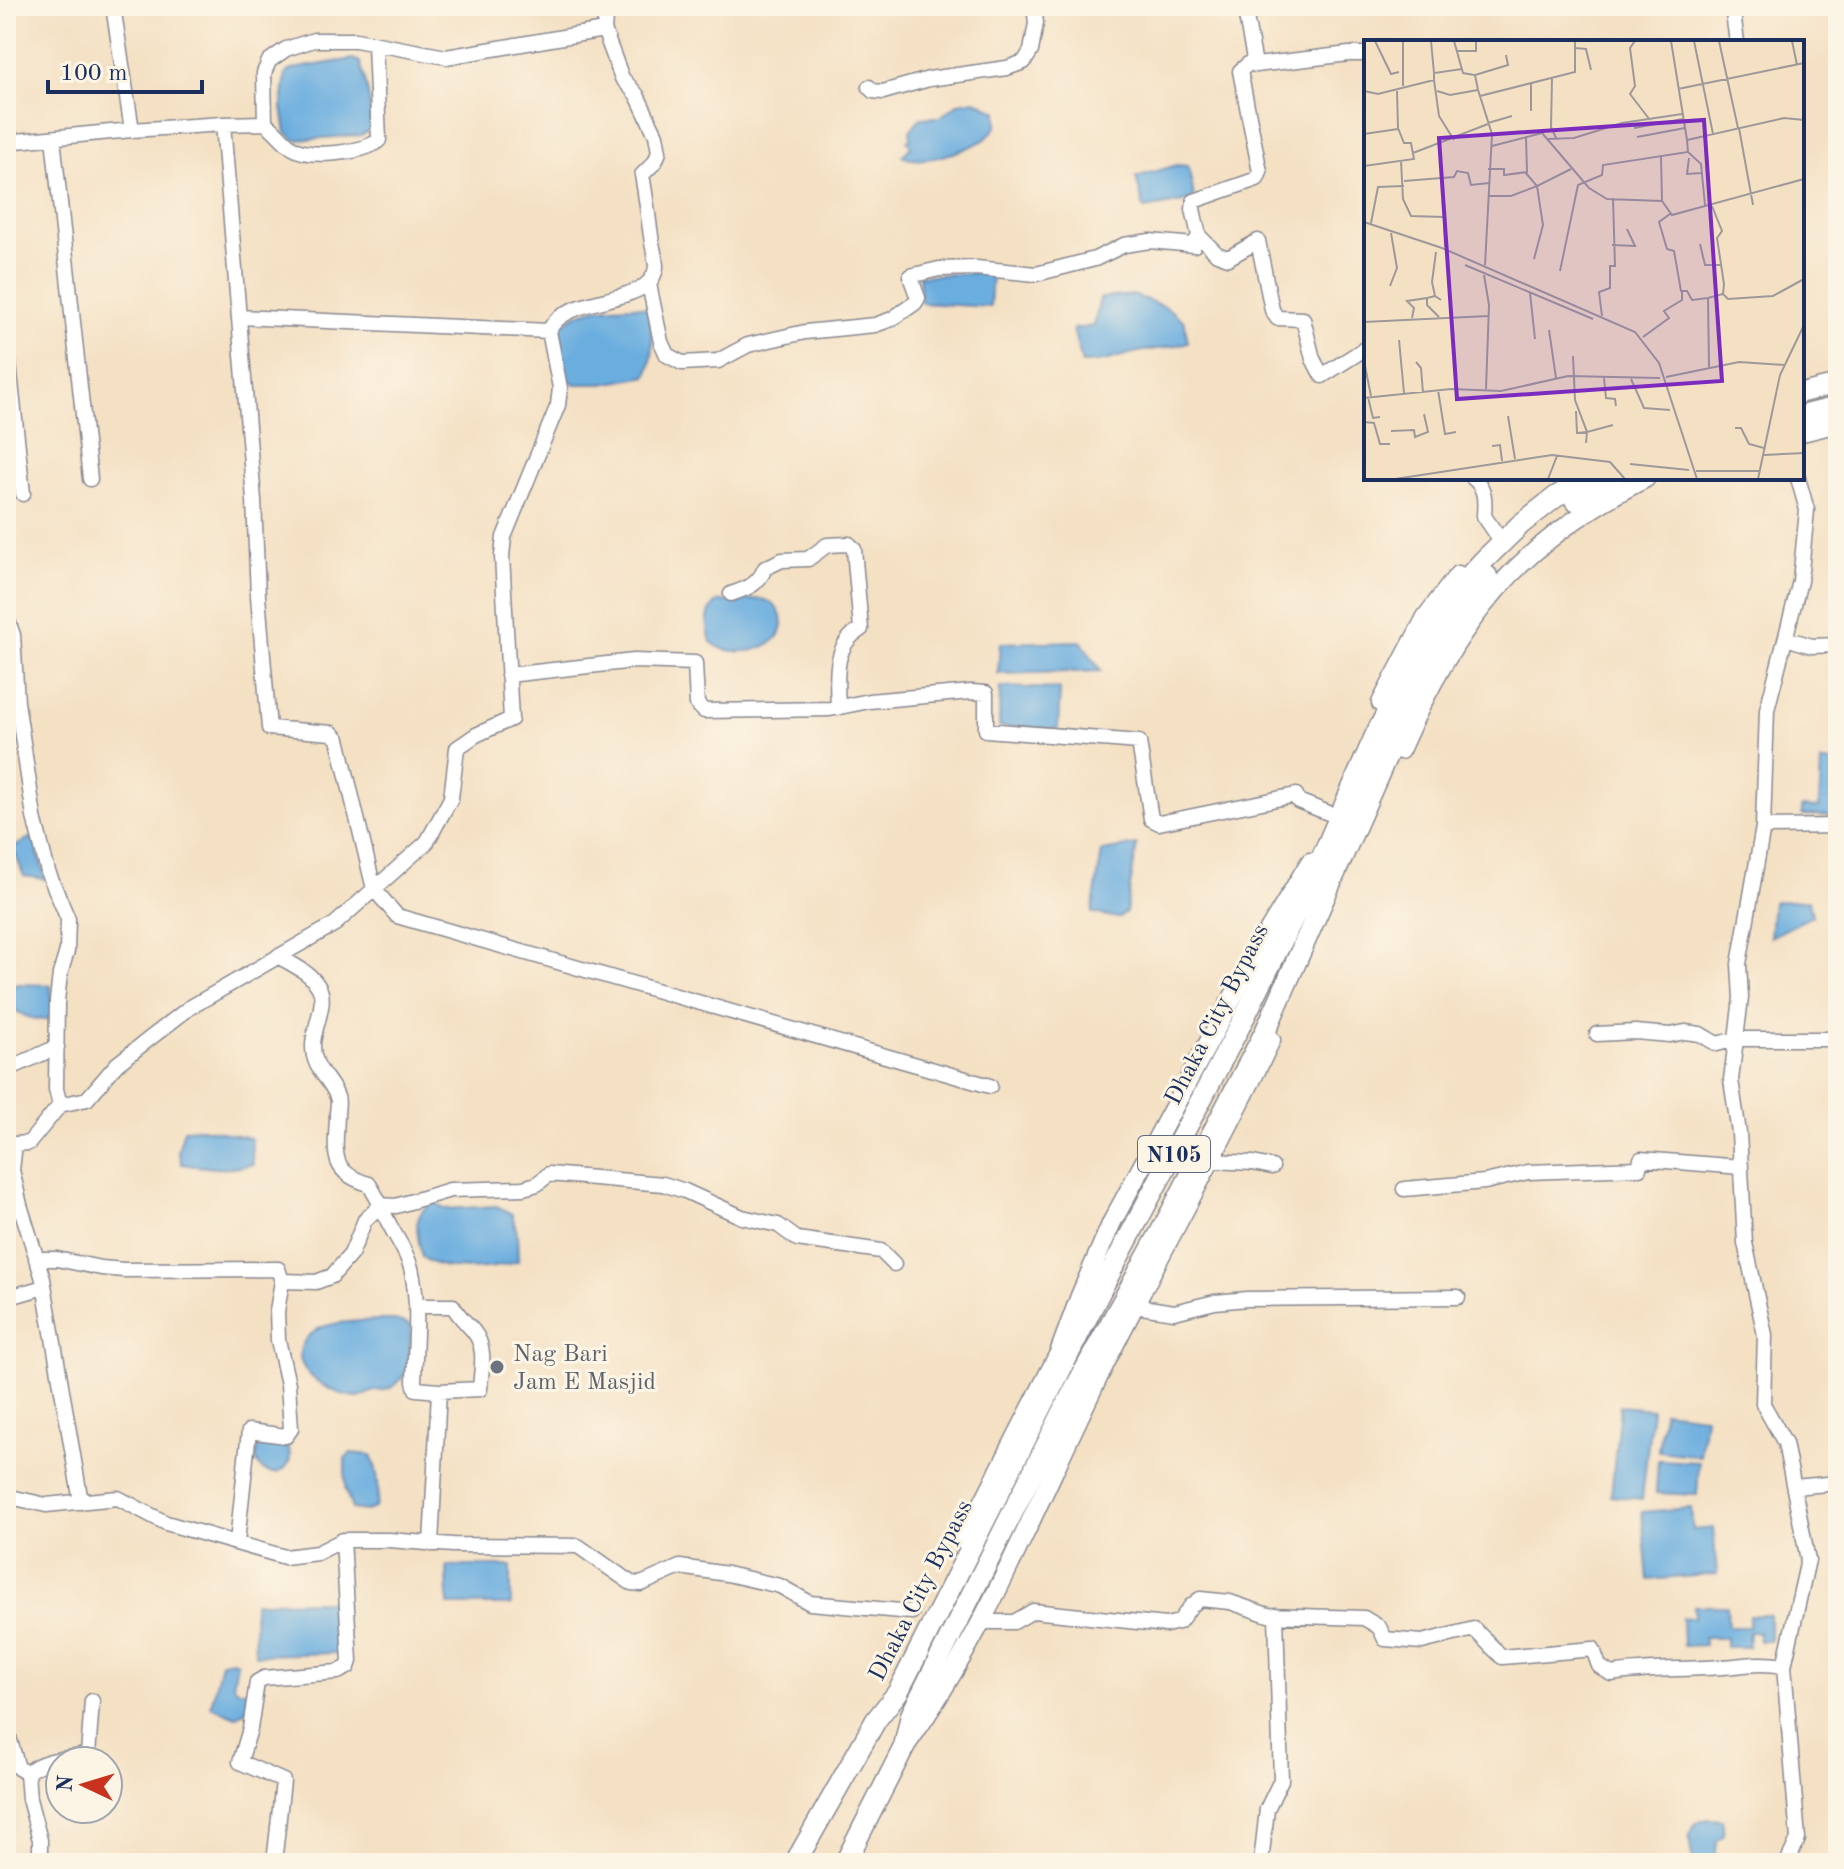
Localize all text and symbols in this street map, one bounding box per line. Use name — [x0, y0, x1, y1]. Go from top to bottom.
inset map — [1364, 40, 1804, 480]
scale bar — [48, 44, 202, 94]
text: 100 m — [60, 62, 128, 86]
street label: Dhaka City Bypass — [1162, 921, 1274, 1109]
road number: N105 — [1138, 1136, 1210, 1172]
place label: Nag Bari Jam E Masjid — [513, 1343, 656, 1395]
marker: Nag Bari Jam E Masjid — [488, 1358, 506, 1376]
street label: Dhaka City Bypass — [866, 1497, 978, 1685]
north arrow — [44, 1745, 124, 1825]
text: N — [54, 1774, 78, 1793]

